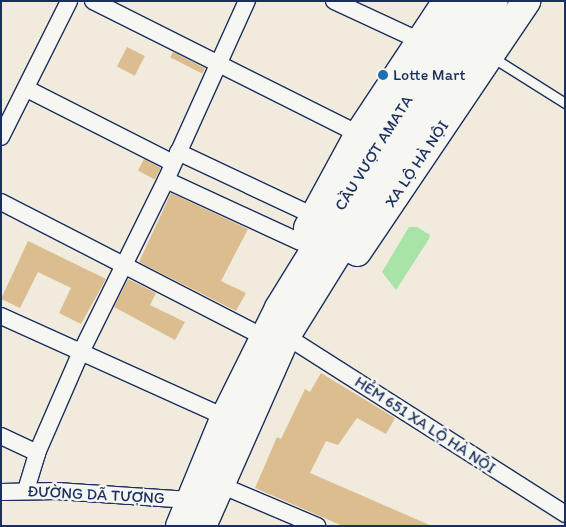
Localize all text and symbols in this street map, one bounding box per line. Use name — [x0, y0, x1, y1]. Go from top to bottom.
place label: Lotte Mart — [393, 65, 465, 85]
marker: Lotte Mart — [377, 69, 389, 81]
street label: CẦU VƯỢT AMATA — [331, 92, 417, 214]
street label: XA LỘ HÀ NỘI — [381, 117, 453, 211]
street label: HẺM 651 XA LỘ HÀ NỘI — [351, 372, 499, 478]
street label: ĐƯỜNG DÃ TƯỢNG — [27, 482, 165, 508]

